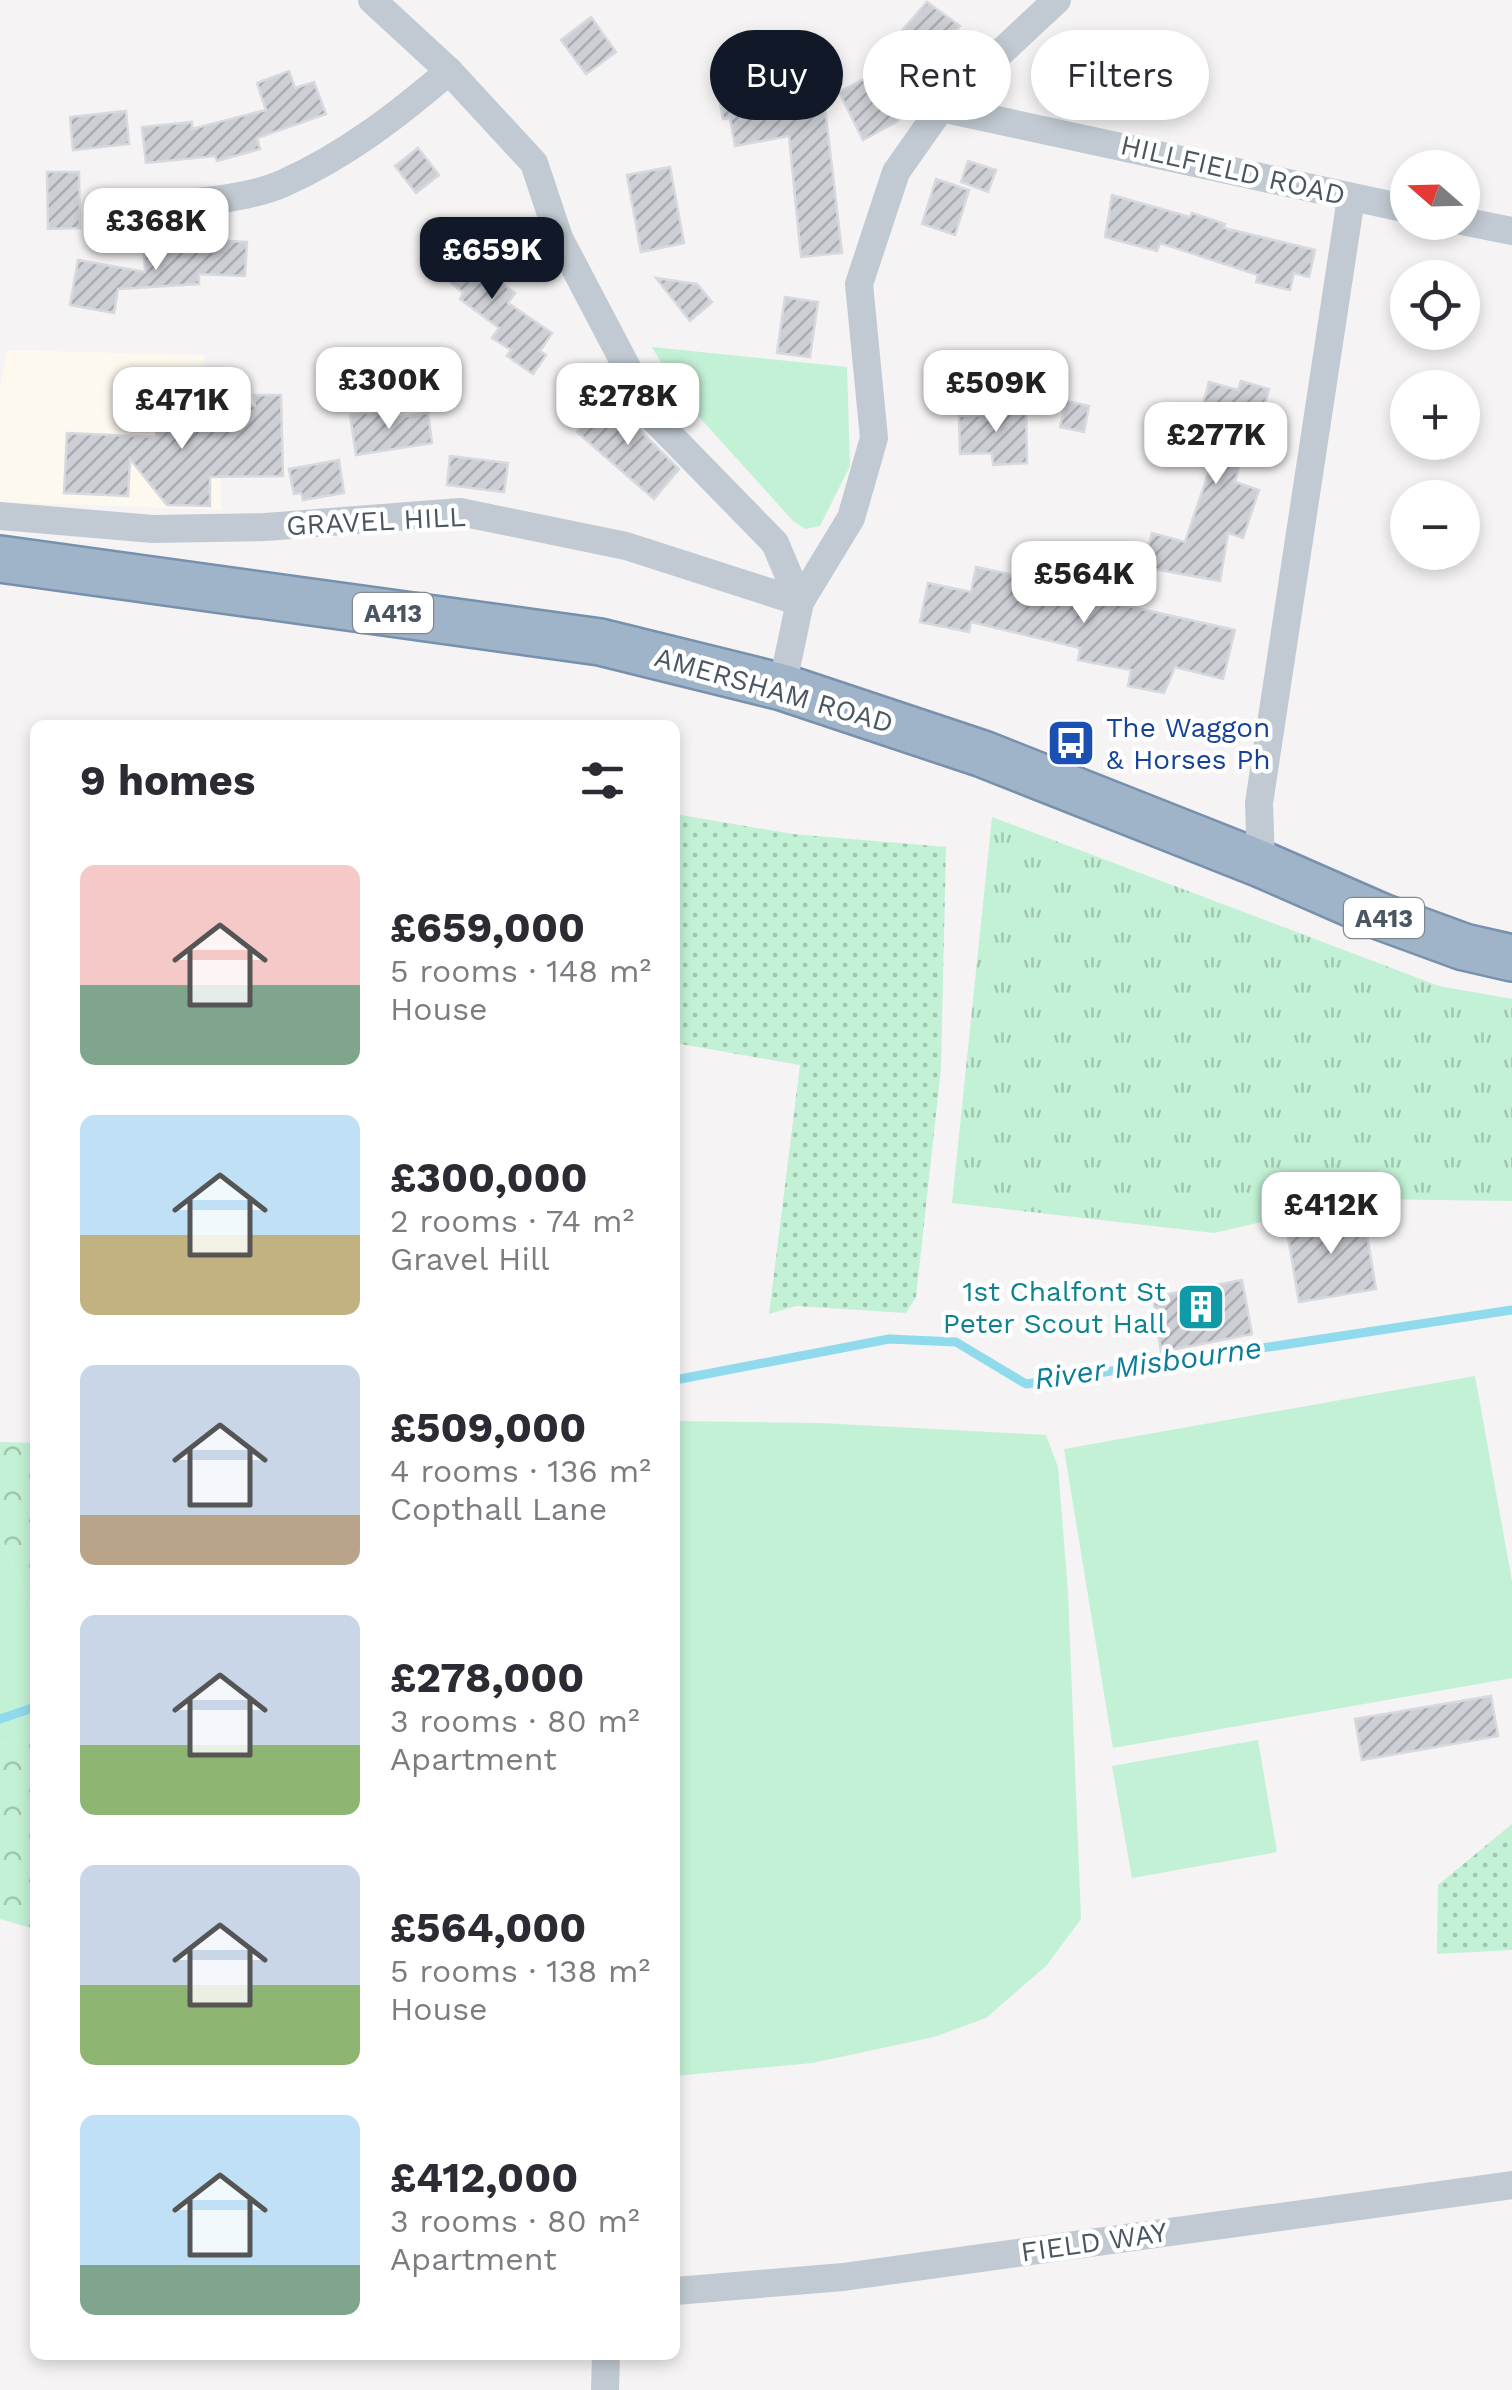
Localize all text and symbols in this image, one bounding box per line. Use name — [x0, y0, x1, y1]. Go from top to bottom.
chip: Buy — [710, 30, 843, 120]
chip: Rent — [863, 30, 1011, 120]
chip: Filters — [1031, 30, 1209, 120]
street label: HILLFIELD ROAD — [1117, 128, 1349, 212]
north arrow — [1390, 150, 1480, 240]
map controls — [1390, 150, 1480, 570]
pin: £368K — [86, 188, 226, 273]
text: £368K — [106, 201, 206, 239]
pin: £659K — [422, 217, 562, 302]
text: £659K — [442, 230, 542, 268]
button: locate — [1390, 260, 1480, 350]
pin: £300K — [319, 347, 459, 432]
pin: £509K — [926, 350, 1066, 435]
text: £300K — [338, 360, 440, 398]
pin: £278K — [558, 363, 698, 448]
text: £509K — [945, 363, 1047, 401]
pin: £471K — [112, 367, 252, 452]
button: + — [1390, 370, 1480, 460]
text: £278K — [578, 376, 678, 414]
text: £471K — [135, 380, 229, 418]
pin: £277K — [1146, 402, 1286, 487]
text: £277K — [1166, 415, 1266, 453]
button: − — [1390, 480, 1480, 570]
street label: GRAVEL HILL — [285, 500, 467, 542]
pin: £564K — [1014, 541, 1154, 626]
text: £564K — [1033, 554, 1135, 592]
road number: A413 — [353, 593, 433, 633]
street label: AMERSHAM ROAD — [651, 640, 897, 740]
place label: The Waggon & Horses Ph — [1106, 711, 1271, 776]
bus stop icon: The Waggon & Horses Ph — [1045, 717, 1097, 769]
icon: filters — [575, 753, 630, 808]
text: 9 homes — [80, 756, 255, 805]
road number: A413 — [1344, 898, 1424, 938]
text: £659,000 — [390, 903, 585, 952]
icon: home — [160, 905, 280, 1025]
text: 5 rooms · 148 m² — [390, 952, 651, 990]
text: House — [390, 990, 488, 1028]
text: £300,000 — [390, 1153, 588, 1202]
icon: home — [160, 1155, 280, 1275]
pin: £412K — [1261, 1172, 1401, 1257]
text: £412K — [1284, 1185, 1378, 1223]
text: 2 rooms · 74 m² — [390, 1202, 634, 1240]
text: Gravel Hill — [390, 1240, 550, 1278]
place label: 1st Chalfont St Peter Scout Hall — [943, 1275, 1166, 1340]
building icon: 1st Chalfont St Peter Scout Hall — [1175, 1281, 1227, 1333]
water label: River Misbourne — [1032, 1330, 1264, 1396]
text: £509,000 — [390, 1403, 586, 1452]
icon: home — [160, 1405, 280, 1525]
text: 4 rooms · 136 m² — [390, 1452, 651, 1490]
text: Copthall Lane — [390, 1490, 607, 1528]
text: £278,000 — [390, 1653, 584, 1702]
icon: home — [160, 1655, 280, 1775]
text: 3 rooms · 80 m² — [390, 1702, 640, 1740]
text: Apartment — [390, 1740, 557, 1778]
text: £564,000 — [390, 1903, 586, 1952]
icon: home — [160, 1905, 280, 2025]
text: 5 rooms · 138 m² — [390, 1952, 650, 1990]
text: House — [390, 1990, 488, 2028]
text: £412,000 — [390, 2153, 578, 2202]
icon: home — [160, 2155, 280, 2275]
text: 3 rooms · 80 m² — [390, 2202, 640, 2240]
street label: FIELD WAY — [1019, 2215, 1169, 2269]
text: Apartment — [390, 2240, 557, 2278]

